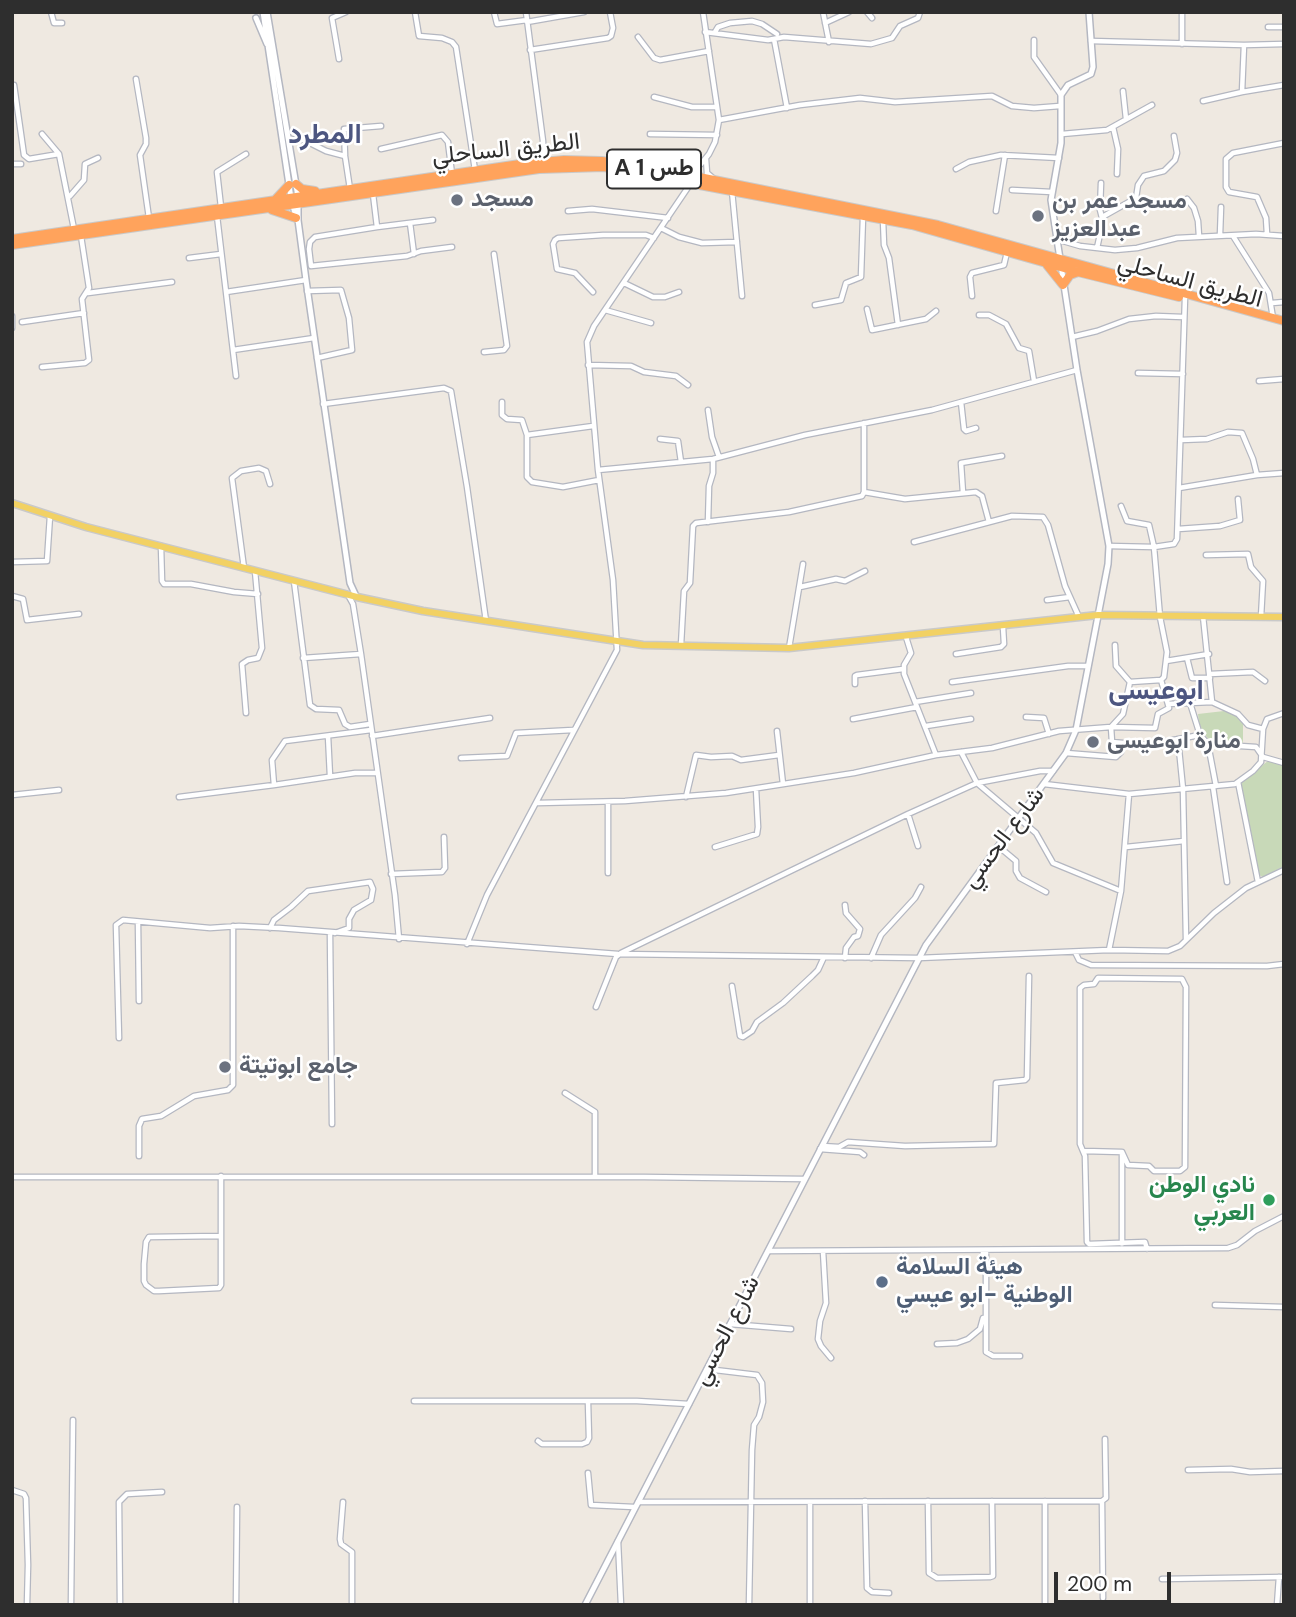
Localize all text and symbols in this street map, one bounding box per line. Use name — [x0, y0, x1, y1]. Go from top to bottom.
district label: المطرد — [288, 119, 362, 153]
street label: الطريق الساحلي — [431, 128, 581, 172]
road number: A 1 طس — [607, 150, 701, 188]
place label: مسجد — [471, 186, 534, 214]
place label: مسجد عمر بن عبدالعزيز — [1052, 188, 1187, 244]
marker: مسجد — [449, 192, 465, 208]
marker: مسجد عمر بن عبدالعزيز — [1030, 208, 1046, 224]
street label: الطريق الساحلي — [1114, 249, 1266, 315]
district label: ابوعيسى — [1108, 675, 1204, 709]
place label: منارة ابوعيسى — [1107, 728, 1241, 756]
marker: منارة ابوعيسى — [1085, 734, 1101, 750]
street label: شارع الحسي — [957, 782, 1051, 894]
place label: جامع ابوتيتة — [239, 1053, 358, 1081]
marker: جامع ابوتيتة — [217, 1059, 233, 1075]
place label: نادي الوطن العربي — [1149, 1172, 1255, 1228]
marker: نادي الوطن العربي — [1261, 1192, 1277, 1208]
place label: هيئة السلامة الوطنية -ابو عيسي — [896, 1254, 1073, 1310]
street label: شارع الحسي — [687, 1271, 767, 1391]
marker: هيئة السلامة الوطنية -ابو عيسي — [874, 1274, 890, 1290]
scale bar — [1058, 1558, 1175, 1602]
text: 200 m — [1067, 1570, 1132, 1598]

